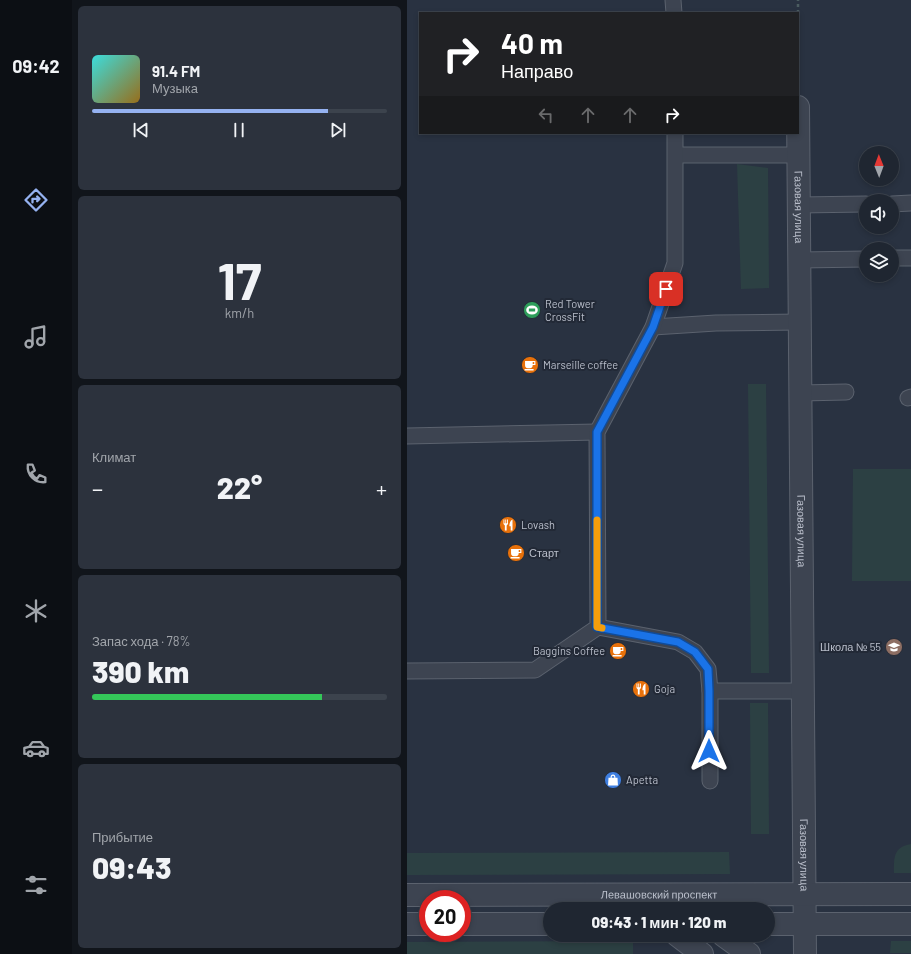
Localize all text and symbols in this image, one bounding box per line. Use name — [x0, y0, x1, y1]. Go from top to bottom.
text: 40 m — [501, 26, 563, 60]
icon: right — [435, 28, 487, 80]
text: 09:42 — [12, 55, 60, 77]
text: Направо — [501, 60, 573, 82]
text: 91.4 FM — [152, 62, 200, 80]
text: Музыка — [152, 80, 198, 96]
icon: left — [535, 104, 557, 126]
icon: ahead — [577, 104, 599, 126]
icon: ahead — [619, 104, 641, 126]
icon: right — [661, 104, 683, 126]
icon: previous — [130, 119, 152, 141]
icon: pause — [228, 119, 250, 141]
icon: next — [327, 119, 349, 141]
north arrow — [859, 146, 899, 186]
map controls — [859, 146, 899, 282]
street label: Газовая улица — [793, 171, 806, 244]
icon: directions — [22, 186, 50, 214]
button: sound — [859, 194, 899, 234]
button: layers — [859, 242, 899, 282]
text: 17 — [217, 248, 262, 310]
pin — [649, 272, 683, 306]
icon: arrive — [655, 278, 677, 300]
place label: Red Tower CrossFit — [545, 297, 595, 323]
sports icon: Red Tower CrossFit — [522, 300, 542, 320]
text: km/h — [225, 305, 254, 321]
icon: music — [22, 323, 50, 351]
cafe icon: Marseille coffee — [520, 355, 540, 375]
place label: Marseille coffee — [543, 358, 618, 371]
text: Климат — [92, 449, 136, 465]
icon: phone — [22, 460, 50, 488]
text: 22° — [217, 469, 262, 505]
text: − — [92, 475, 103, 501]
text: + — [376, 475, 387, 501]
street label: Газовая улица — [795, 495, 809, 568]
restaurant icon: Lovash — [498, 515, 518, 535]
place label: Lovash — [521, 518, 555, 531]
cafe icon: Старт — [506, 543, 526, 563]
place label: Старт — [529, 546, 559, 559]
icon: climate — [22, 597, 50, 625]
text: Запас хода · 78% — [92, 633, 190, 649]
school or university icon: Школа № 55 — [884, 637, 904, 657]
place label: Школа № 55 — [820, 640, 881, 653]
cafe icon: Baggins Coffee — [608, 641, 628, 661]
place label: Baggins Coffee — [533, 644, 605, 657]
text: 390 km — [92, 653, 189, 689]
restaurant icon: Goja — [631, 679, 651, 699]
place label: Goja — [654, 682, 675, 695]
position arrow — [688, 730, 730, 772]
icon: car — [22, 734, 50, 762]
shop icon: Apetta — [603, 770, 623, 790]
place label: Apetta — [626, 773, 658, 786]
street label: Газовая улица — [798, 819, 811, 892]
text: Прибытие — [92, 829, 153, 845]
text: 09:43 — [92, 849, 172, 885]
icon: filters — [22, 871, 50, 899]
street label: Левашовский проспект — [601, 887, 717, 901]
speed limit sign: 20 — [419, 890, 471, 942]
text: 09:43 · 1 мин · 120 m — [592, 913, 726, 931]

